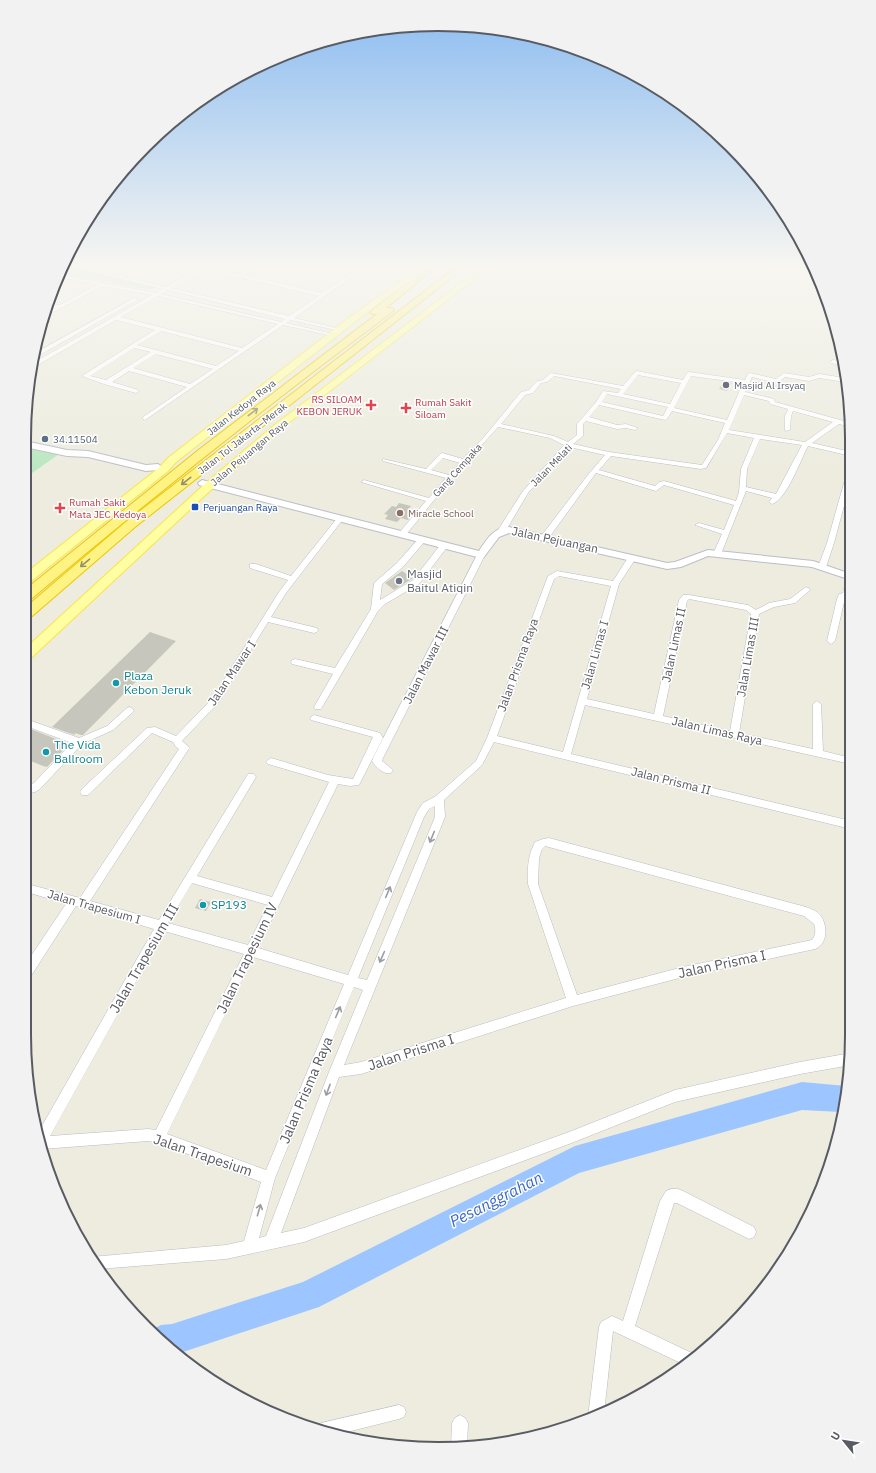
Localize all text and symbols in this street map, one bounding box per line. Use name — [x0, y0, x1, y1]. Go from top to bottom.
street label: Jalan Kedoya Raya — [204, 376, 279, 438]
place label: Masjid Al Irsyaq — [734, 379, 805, 392]
marker: Masjid Al Irsyaq — [721, 380, 731, 390]
place label: RS SILOAM KEBON JERUK — [296, 393, 363, 418]
place label: Rumah Sakit Siloam — [415, 396, 472, 421]
street label: Jalan Tol Jakarta–Merak — [195, 399, 290, 477]
marker: RS SILOAM KEBON JERUK — [365, 399, 377, 411]
marker: Rumah Sakit Siloam — [400, 402, 412, 414]
one-way arrow — [247, 408, 258, 416]
street label: Jalan Pejuangan Raya — [208, 416, 291, 489]
place label: 34.11504 — [53, 433, 98, 446]
marker: 34.11504 — [40, 434, 50, 444]
street label: Gang Cempaka — [430, 440, 485, 500]
street label: Jalan Melati — [528, 441, 575, 489]
one-way arrow — [181, 477, 192, 485]
place label: Rumah Sakit Mata JEC Kedoya — [69, 496, 147, 521]
place label: Perjuangan Raya — [203, 501, 278, 514]
marker: Rumah Sakit Mata JEC Kedoya — [54, 502, 66, 514]
marker: Perjuangan Raya — [190, 502, 200, 512]
place label: Miracle School — [408, 507, 474, 520]
marker: Miracle School — [395, 508, 405, 518]
street label: Jalan Pejuangan — [510, 523, 600, 556]
one-way arrow — [80, 558, 91, 567]
place label: Masjid Baitul Atiqin — [407, 566, 473, 595]
marker: Masjid Baitul Atiqin — [394, 576, 404, 586]
street label: Jalan Limas II — [658, 606, 689, 684]
street label: Jalan Prisma Raya — [494, 616, 542, 713]
street label: Jalan Limas III — [733, 616, 762, 698]
street label: Jalan Limas I — [577, 618, 612, 691]
street label: Jalan Mawar III — [400, 623, 452, 706]
street label: Jalan Mawar I — [204, 637, 259, 708]
place label: Plaza Kebon Jeruk — [124, 668, 192, 697]
marker: Plaza Kebon Jeruk — [111, 678, 121, 688]
street label: Jalan Limas Raya — [670, 713, 764, 748]
place label: The Vida Ballroom — [54, 737, 103, 766]
marker: The Vida Ballroom — [41, 747, 51, 757]
street label: Jalan Prisma II — [630, 763, 713, 798]
one-way arrow — [427, 830, 435, 842]
street label: Jalan Trapesium I — [46, 886, 143, 927]
one-way arrow — [385, 886, 392, 898]
place label: SP193 — [211, 897, 247, 912]
street label: Jalan Trapesium IV — [212, 899, 282, 1016]
street label: Jalan Trapesium III — [105, 900, 183, 1016]
marker: SP193 — [198, 900, 208, 910]
street label: Jalan Prisma I — [676, 946, 768, 982]
one-way arrow — [378, 951, 385, 963]
one-way arrow — [335, 1006, 343, 1018]
street label: Jalan Prisma I — [366, 1030, 456, 1074]
street label: Jalan Prisma Raya — [275, 1033, 337, 1146]
one-way arrow — [323, 1084, 331, 1096]
street label: Jalan Trapesium — [151, 1130, 255, 1180]
water label: Pesanggrahan — [446, 1167, 546, 1231]
one-way arrow — [256, 1204, 264, 1217]
north arrow — [824, 1421, 864, 1461]
text: U — [827, 1429, 843, 1443]

